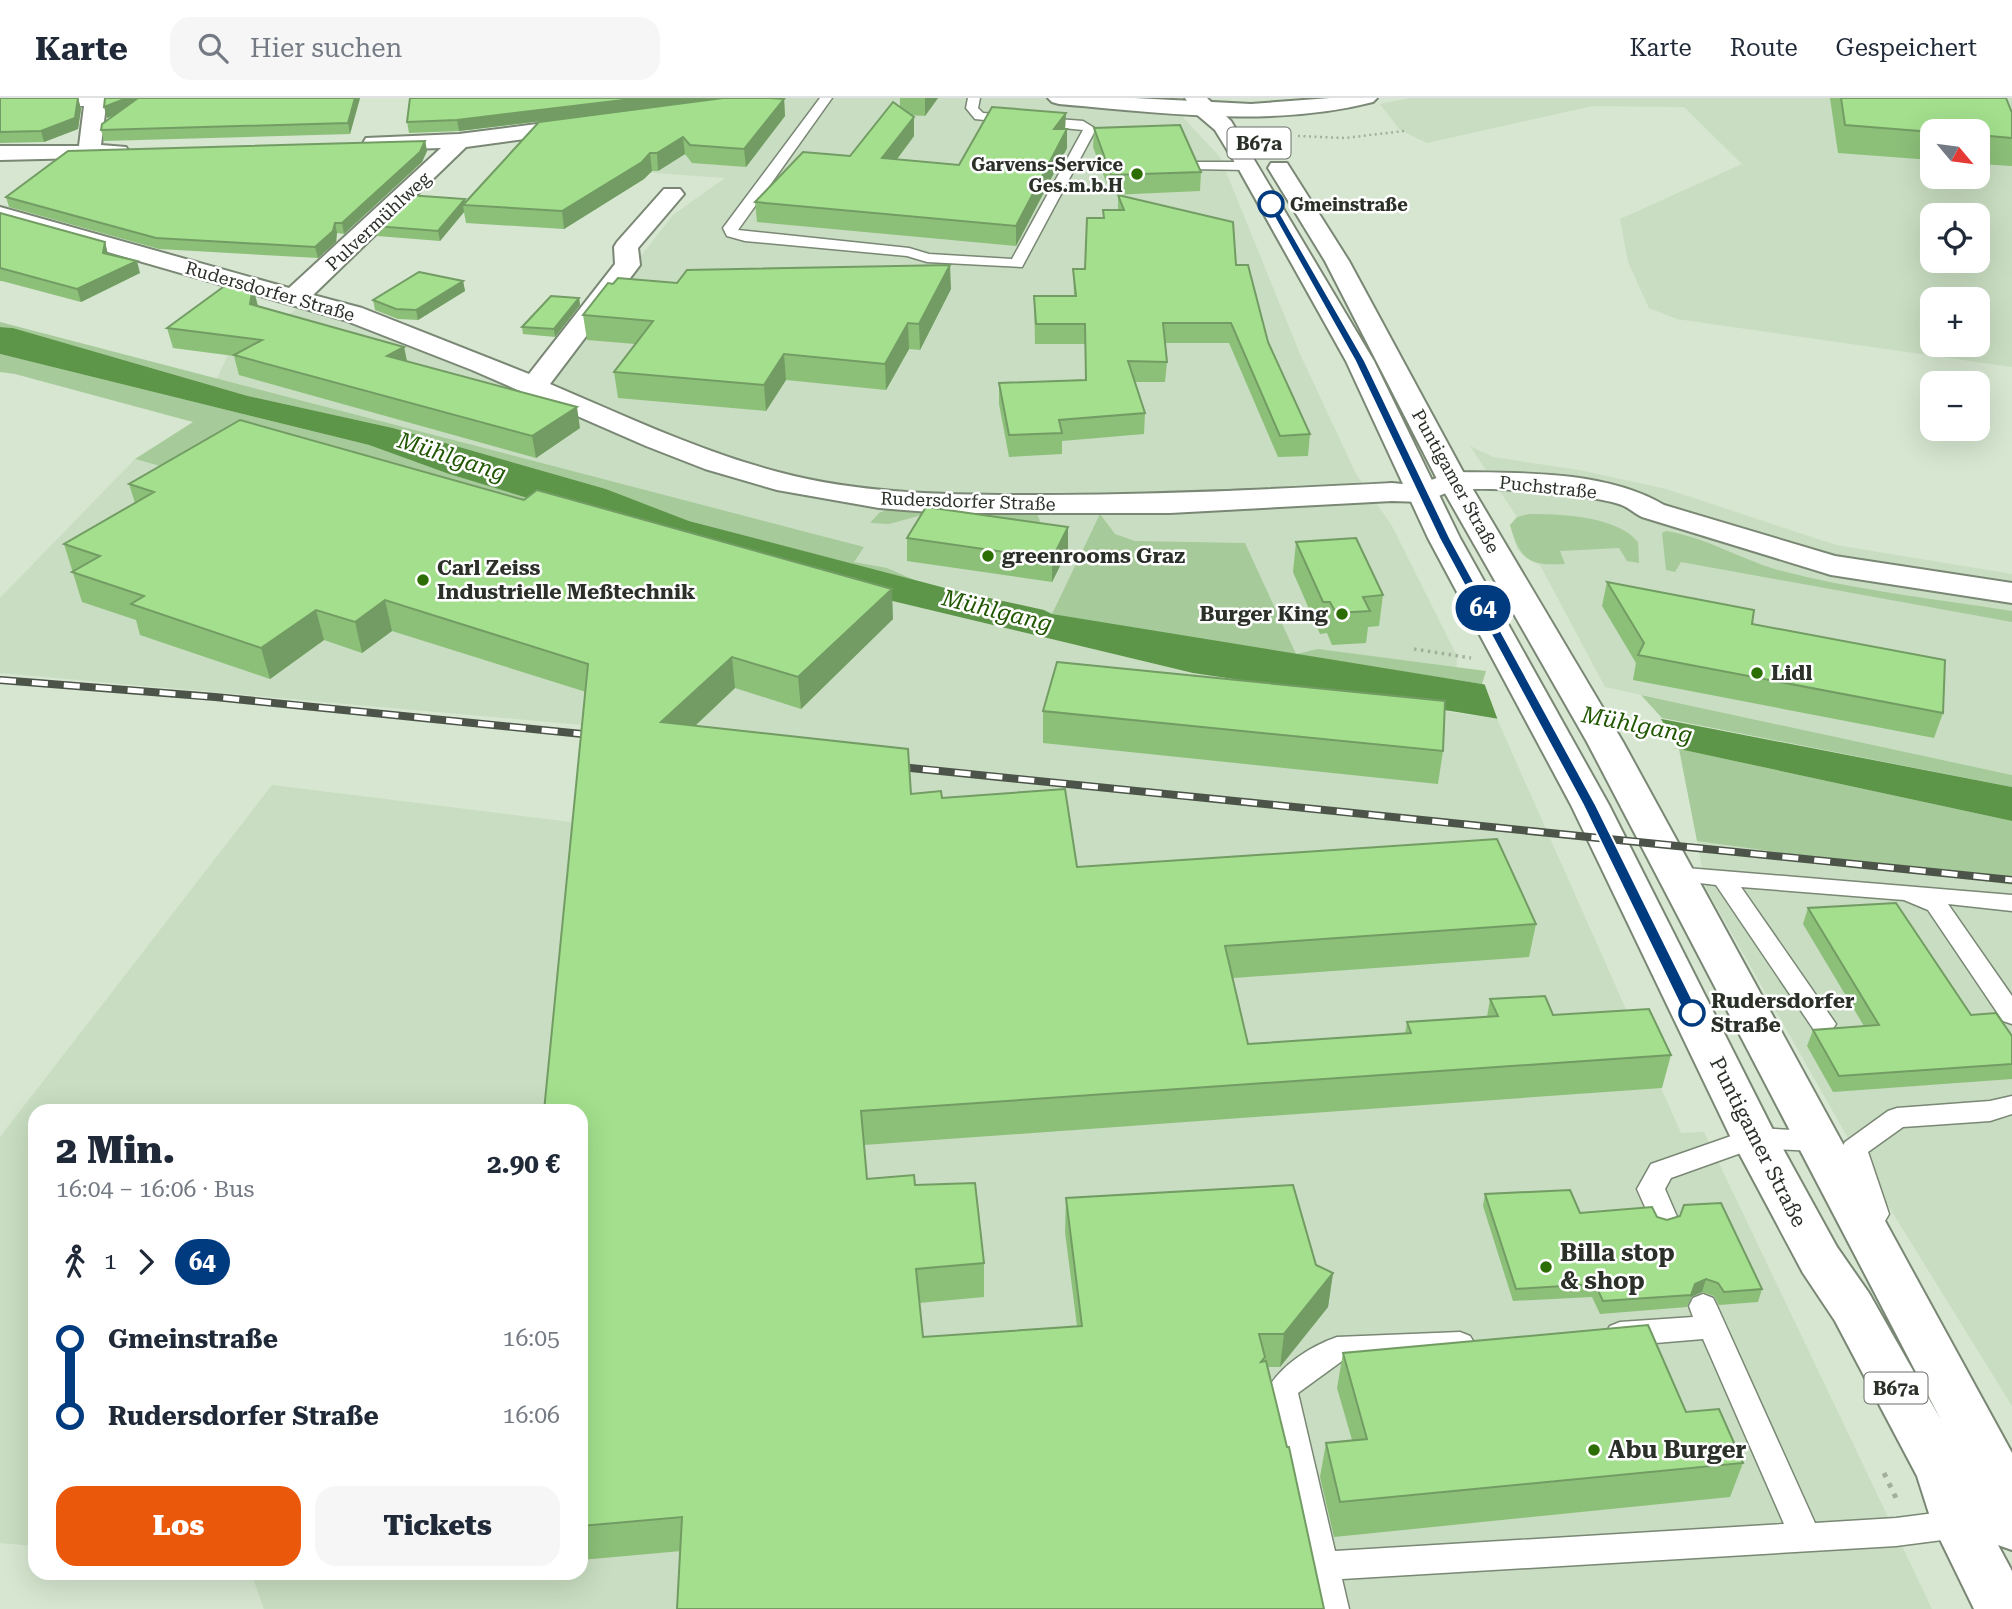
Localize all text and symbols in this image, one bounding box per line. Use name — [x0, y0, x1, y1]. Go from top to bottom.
search box — [170, 17, 660, 80]
text: Karte — [35, 29, 128, 68]
icon: search — [194, 29, 232, 67]
text: Hier suchen — [250, 33, 402, 63]
text: Karte — [1629, 34, 1692, 62]
text: Route — [1730, 34, 1798, 62]
text: Gespeichert — [1836, 34, 1977, 62]
north arrow — [1920, 119, 1990, 189]
map controls — [1920, 119, 1990, 441]
road number: B67a — [1228, 128, 1290, 158]
place label: Garvens-Service Ges.m.b.H — [971, 154, 1123, 196]
marker: Garvens-Service Ges.m.b.H — [1129, 166, 1145, 182]
street label: Pulvermühlweg — [322, 167, 435, 275]
marker: Gmeinstraße — [1258, 191, 1284, 217]
place label: Gmeinstraße — [1290, 194, 1408, 215]
button: locate — [1920, 203, 1990, 273]
street label: Rudersdorfer Straße — [183, 257, 357, 325]
button: + — [1920, 287, 1990, 357]
button: − — [1920, 371, 1990, 441]
street label: Puntigamer Straße — [1408, 406, 1504, 557]
water label: Mühlgang — [393, 427, 510, 487]
street label: Puchstraße — [1498, 471, 1598, 503]
street label: Rudersdorfer Straße — [880, 487, 1056, 515]
place label: greenrooms Graz — [1001, 544, 1185, 568]
marker: greenrooms Graz — [980, 548, 996, 564]
place label: Carl Zeiss Industrielle Meßtechnik — [437, 556, 696, 604]
marker: Carl Zeiss Industrielle Meßtechnik — [415, 572, 431, 588]
water label: Mühlgang — [938, 584, 1055, 638]
line badge: 64 — [1452, 585, 1514, 631]
text: 64 — [1470, 594, 1496, 622]
place label: Burger King — [1200, 602, 1328, 626]
marker: Burger King — [1334, 606, 1350, 622]
place label: Lidl — [1771, 661, 1812, 685]
marker: Lidl — [1749, 665, 1765, 681]
water label: Mühlgang — [1578, 701, 1695, 749]
place label: Rudersdorfer Straße — [1711, 989, 1855, 1037]
marker: Rudersdorfer Straße — [1679, 1000, 1705, 1026]
street label: Puntigamer Straße — [1705, 1053, 1811, 1231]
text: 2 Min. — [56, 1128, 175, 1172]
text: 2.90 € — [487, 1149, 560, 1179]
text: 16:04 – 16:06 · Bus — [56, 1176, 254, 1203]
place label: Billa stop & shop — [1560, 1239, 1675, 1295]
icon: walk — [56, 1243, 94, 1281]
icon: forward — [127, 1243, 165, 1281]
text: 1 — [104, 1248, 117, 1275]
text: 64 — [189, 1248, 216, 1276]
marker: Billa stop & shop — [1538, 1259, 1554, 1275]
text: Gmeinstraße — [108, 1324, 278, 1354]
text: 16:05 — [503, 1325, 560, 1352]
road number: B67a — [1864, 1372, 1927, 1404]
text: Rudersdorfer Straße — [108, 1401, 379, 1431]
text: 16:06 — [503, 1402, 560, 1429]
place label: Abu Burger — [1608, 1436, 1747, 1464]
marker: Abu Burger — [1586, 1442, 1602, 1458]
button: Los — [56, 1486, 301, 1566]
button: Tickets — [315, 1486, 560, 1566]

